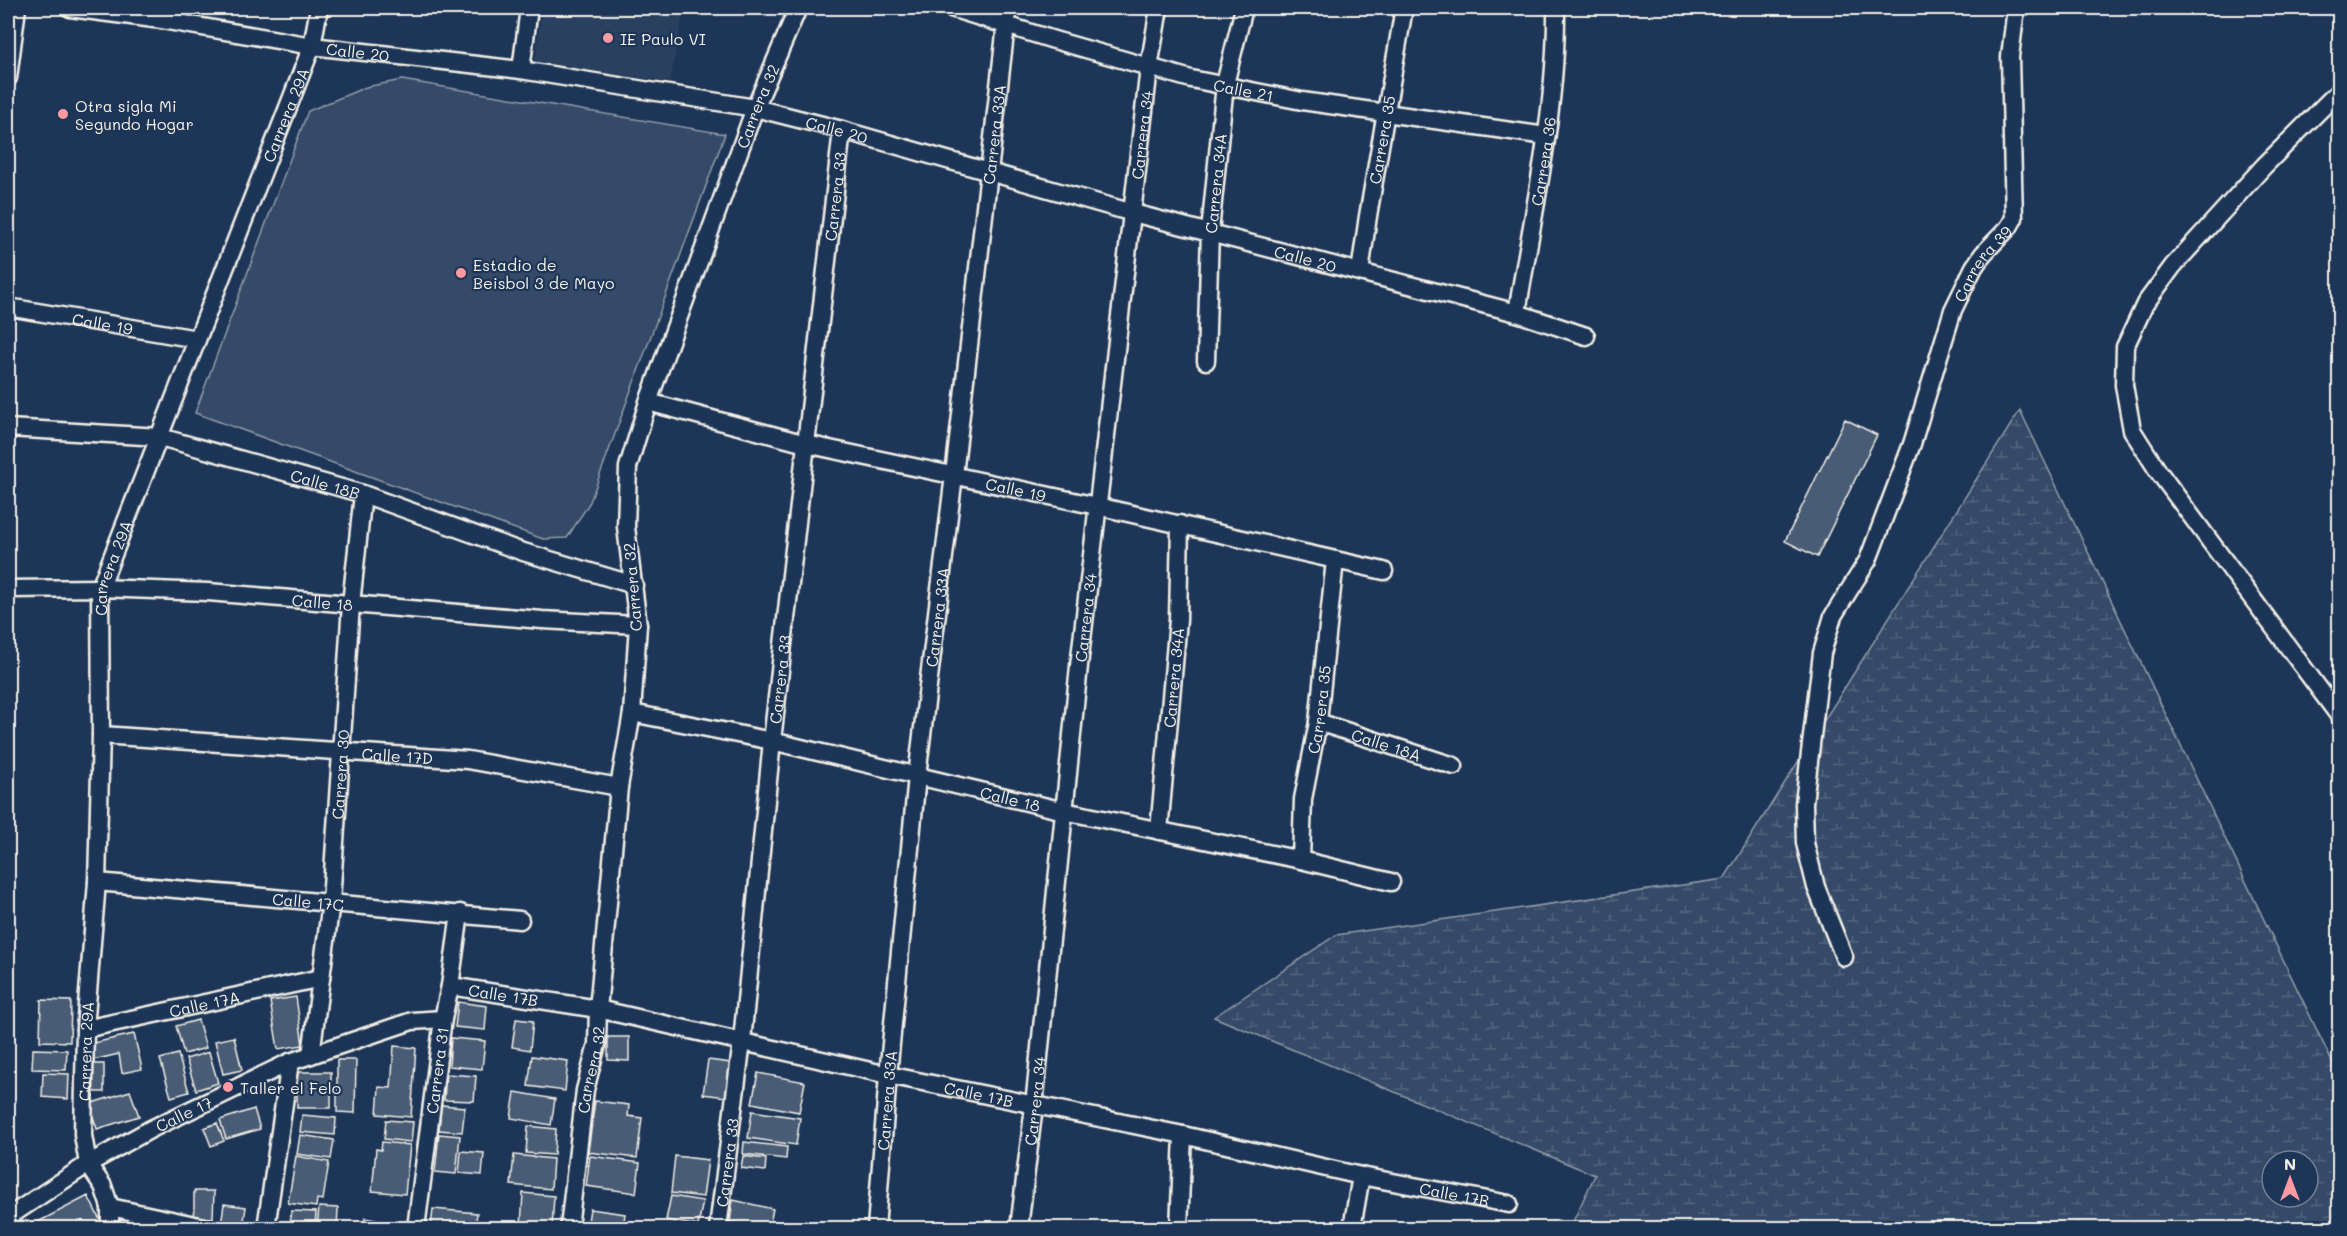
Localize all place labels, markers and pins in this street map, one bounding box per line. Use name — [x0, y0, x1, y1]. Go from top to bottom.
place label: IE Paulo VI — [620, 28, 706, 49]
marker: IE Paulo VI — [601, 31, 615, 45]
place label: Otra sigla Mi Segundo Hogar — [75, 95, 194, 134]
marker: Otra sigla Mi Segundo Hogar — [56, 107, 70, 121]
place label: Estadio de Beisbol 3 de Mayo — [473, 254, 615, 293]
marker: Estadio de Beisbol 3 de Mayo — [454, 266, 468, 280]
place label: Taller el Felo — [240, 1077, 341, 1098]
marker: Taller el Felo — [221, 1080, 235, 1094]

